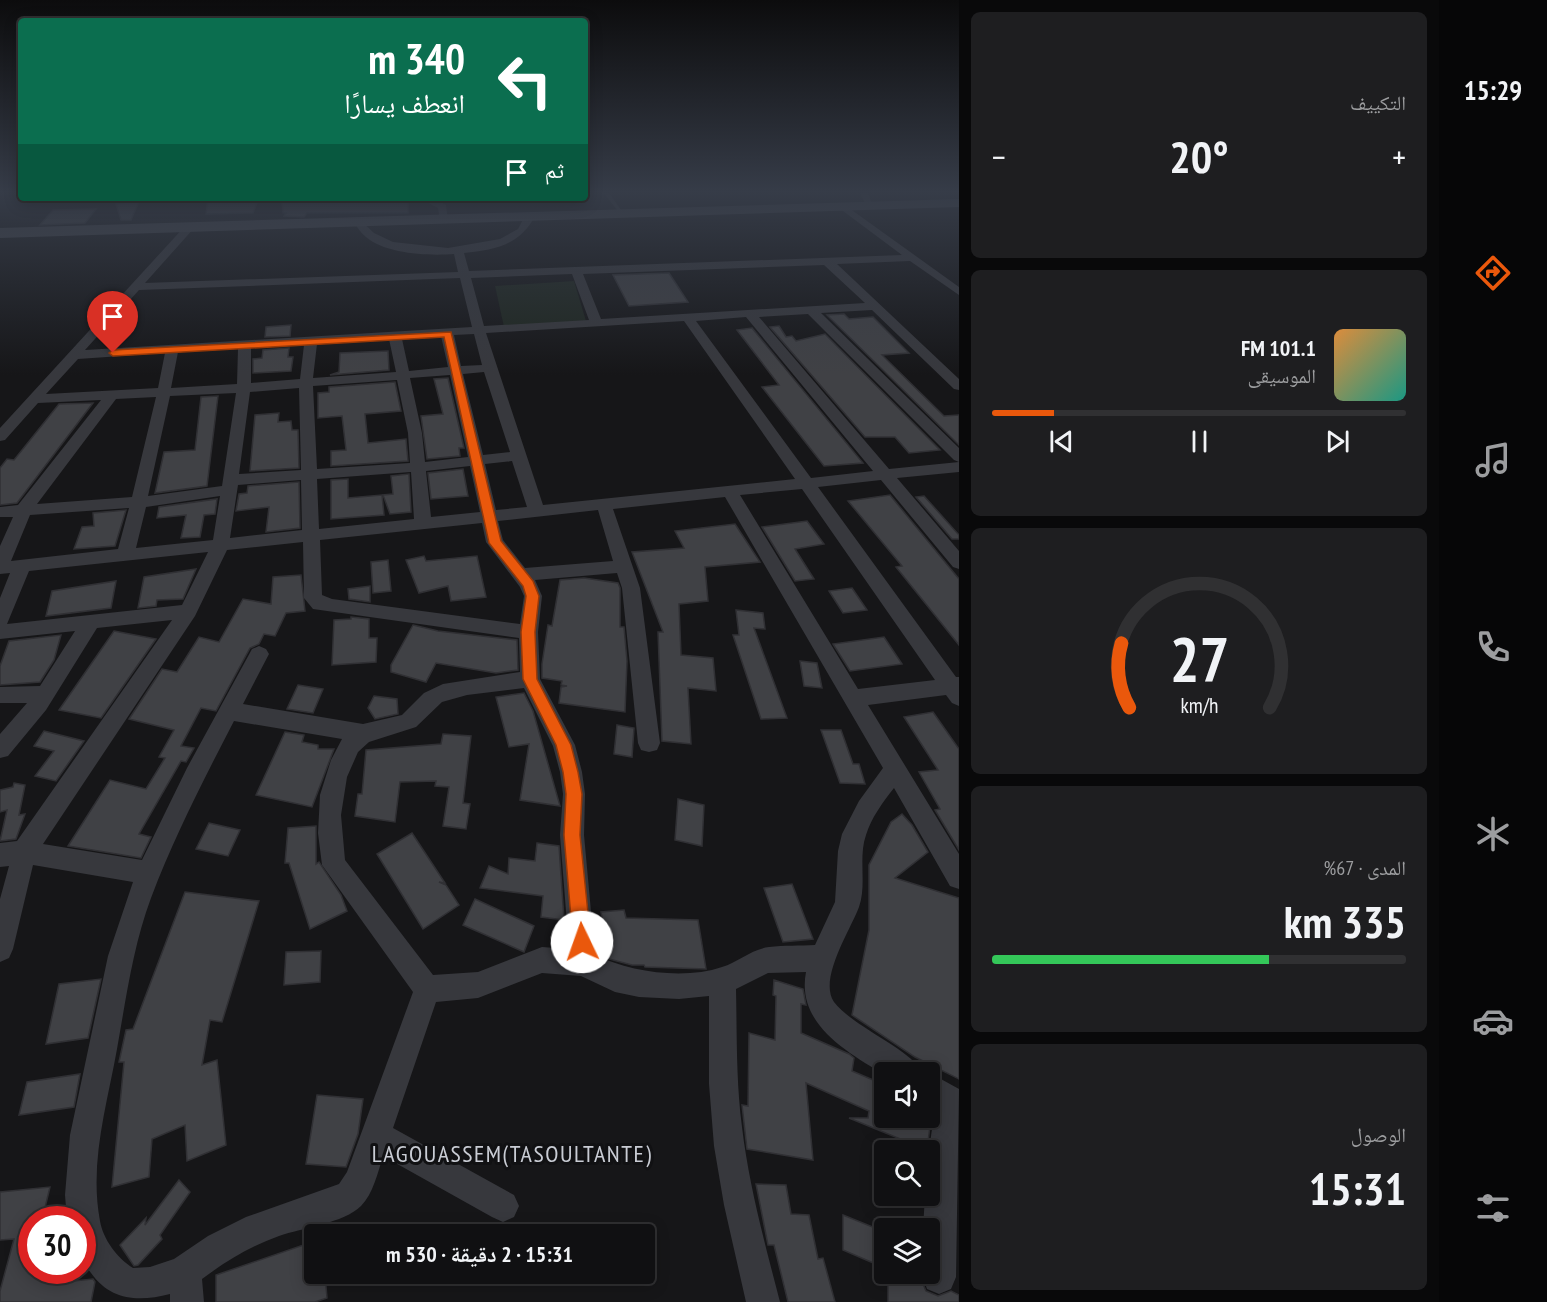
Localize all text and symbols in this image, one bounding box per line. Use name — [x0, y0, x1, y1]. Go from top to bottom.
text: 340 m — [368, 31, 465, 86]
icon: left — [486, 42, 564, 120]
text: 15:29 — [1464, 73, 1522, 107]
text: انعطف يسارًا — [344, 86, 465, 120]
text: التكييف — [1350, 90, 1406, 116]
text: 20° — [1169, 127, 1229, 185]
text: − — [992, 135, 1006, 178]
text: + — [1392, 135, 1406, 178]
icon: arrive — [500, 156, 533, 189]
text: ثم — [545, 156, 564, 184]
icon: directions — [1472, 252, 1514, 294]
pin — [87, 291, 138, 353]
icon: arrive — [96, 300, 129, 333]
text: 101.1 FM — [1241, 334, 1316, 362]
text: الموسيقى — [1248, 363, 1316, 389]
icon: previous — [1045, 425, 1078, 458]
icon: pause — [1183, 425, 1216, 458]
icon: next — [1321, 425, 1354, 458]
icon: music — [1472, 439, 1514, 481]
text: 27 — [1169, 618, 1229, 699]
icon: phone — [1472, 626, 1514, 668]
text: km/h — [1180, 691, 1218, 719]
icon: climate — [1472, 813, 1514, 855]
text: المدى · 67% — [1323, 855, 1406, 881]
text: 335 km — [1284, 892, 1406, 950]
position arrow — [550, 910, 614, 974]
icon: car — [1472, 1000, 1514, 1042]
map controls — [874, 1062, 940, 1284]
button: sound — [874, 1062, 940, 1128]
text: الوصول — [1351, 1122, 1406, 1148]
district label: LAGOUASSEM(TASOULTANTE) — [372, 1138, 652, 1169]
button: search — [874, 1140, 940, 1206]
text: 15:31 — [1309, 1159, 1406, 1217]
icon: filters — [1472, 1187, 1514, 1229]
speed limit sign: 30 — [18, 1206, 96, 1284]
button: layers — [874, 1218, 940, 1284]
text: 15:31 · 2 دقيقة · 530 m — [386, 1240, 573, 1268]

